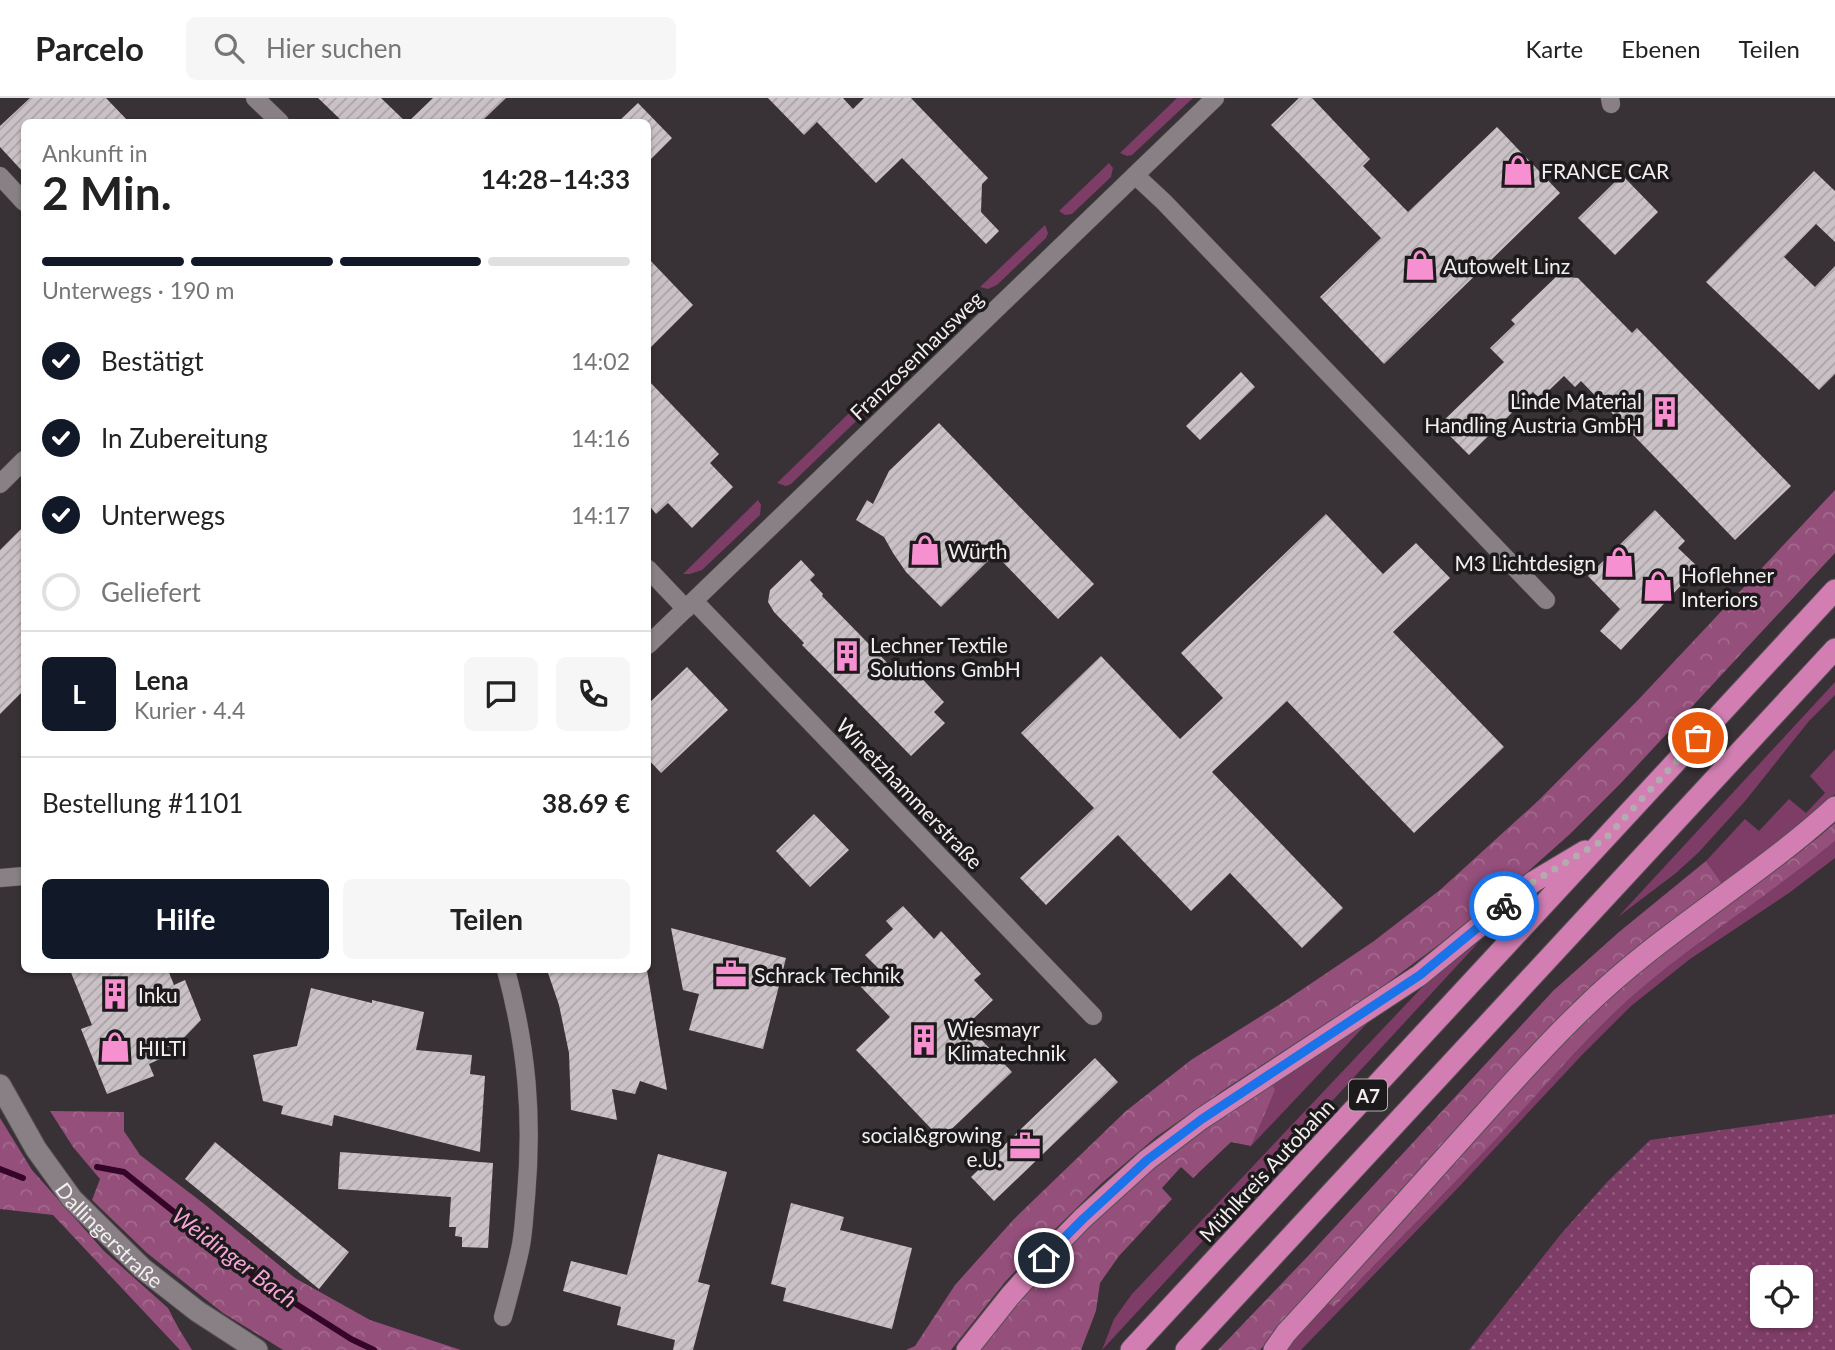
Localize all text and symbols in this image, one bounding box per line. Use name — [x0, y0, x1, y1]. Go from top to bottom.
search box — [186, 17, 676, 80]
text: Parcelo — [35, 28, 144, 68]
icon: search — [210, 29, 248, 67]
text: Hier suchen — [266, 32, 402, 64]
text: Karte — [1526, 34, 1583, 63]
text: Ebenen — [1621, 34, 1701, 63]
text: Teilen — [1739, 34, 1800, 63]
text: Ankunft in — [42, 139, 148, 167]
shop icon: FRANCE CAR — [1501, 153, 1535, 187]
place label: FRANCE CAR — [1541, 158, 1670, 183]
text: 14:28–14:33 — [481, 163, 630, 195]
text: 2 Min. — [42, 165, 172, 220]
shop icon: Autowelt Linz — [1403, 248, 1437, 282]
place label: Autowelt Linz — [1443, 253, 1570, 278]
text: Unterwegs · 190 m — [42, 276, 235, 304]
street label: Franzosenhausweg — [844, 285, 988, 425]
icon: check — [42, 342, 80, 380]
text: Bestätigt — [101, 345, 204, 377]
text: 14:02 — [571, 347, 630, 375]
place label: Linde Material Handling Austria GmbH — [1424, 388, 1642, 437]
building icon: Linde Material Handling Austria GmbH — [1648, 395, 1682, 429]
icon: check — [42, 419, 80, 457]
text: In Zubereitung — [101, 422, 268, 454]
text: 14:16 — [571, 424, 630, 452]
icon: check — [42, 496, 80, 534]
text: Unterwegs — [101, 499, 225, 531]
text: 14:17 — [571, 501, 630, 529]
shop icon: Würth — [908, 533, 942, 567]
place label: Würth — [948, 538, 1008, 563]
shop icon: M3 Lichtdesign — [1602, 545, 1636, 579]
place label: M3 Lichtdesign — [1454, 550, 1596, 575]
place label: Hoflehner Interiors — [1681, 562, 1774, 611]
shop icon: Hoflehner Interiors — [1641, 569, 1675, 603]
text: Geliefert — [101, 576, 201, 608]
place label: Lechner Textile Solutions GmbH — [870, 632, 1021, 681]
building icon: Lechner Textile Solutions GmbH — [830, 639, 864, 673]
button: chat — [464, 657, 538, 731]
button: phone — [556, 657, 630, 731]
text: Lena — [134, 664, 189, 696]
text: L — [72, 678, 86, 710]
text: Kurier · 4.4 — [134, 696, 245, 724]
pin — [1668, 708, 1728, 768]
street label: Winetzhammerstraße — [832, 713, 988, 873]
icon: bag — [1679, 719, 1717, 757]
text: Bestellung #1101 — [42, 787, 243, 819]
text: 38.69 € — [542, 787, 630, 819]
courier — [1469, 871, 1539, 941]
button: Hilfe — [42, 879, 329, 959]
button: Teilen — [343, 879, 630, 959]
icon: bike — [1485, 887, 1523, 925]
office icon: Schrack Technik — [714, 957, 748, 991]
place label: Schrack Technik — [754, 962, 901, 987]
building icon: Inku — [98, 977, 132, 1011]
place label: Inku — [138, 982, 178, 1007]
place label: Wiesmayr Klimatechnik — [947, 1016, 1067, 1065]
building icon: Wiesmayr Klimatechnik — [907, 1023, 941, 1057]
shop icon: HILTI — [98, 1030, 132, 1064]
place label: HILTI — [138, 1035, 187, 1060]
road number: A7 — [1349, 1079, 1387, 1110]
street label: Mühlkreis Autobahn — [1193, 1093, 1339, 1247]
place label: social&growing e.U. — [862, 1122, 1002, 1171]
office icon: social&growing e.U. — [1008, 1129, 1042, 1163]
street label: Dallingerstraße — [51, 1177, 168, 1292]
water label: Weidinger Bach — [167, 1201, 303, 1313]
pin — [1014, 1228, 1074, 1288]
icon: home — [1025, 1239, 1063, 1277]
map controls — [1750, 1265, 1813, 1328]
button: locate — [1750, 1265, 1813, 1328]

